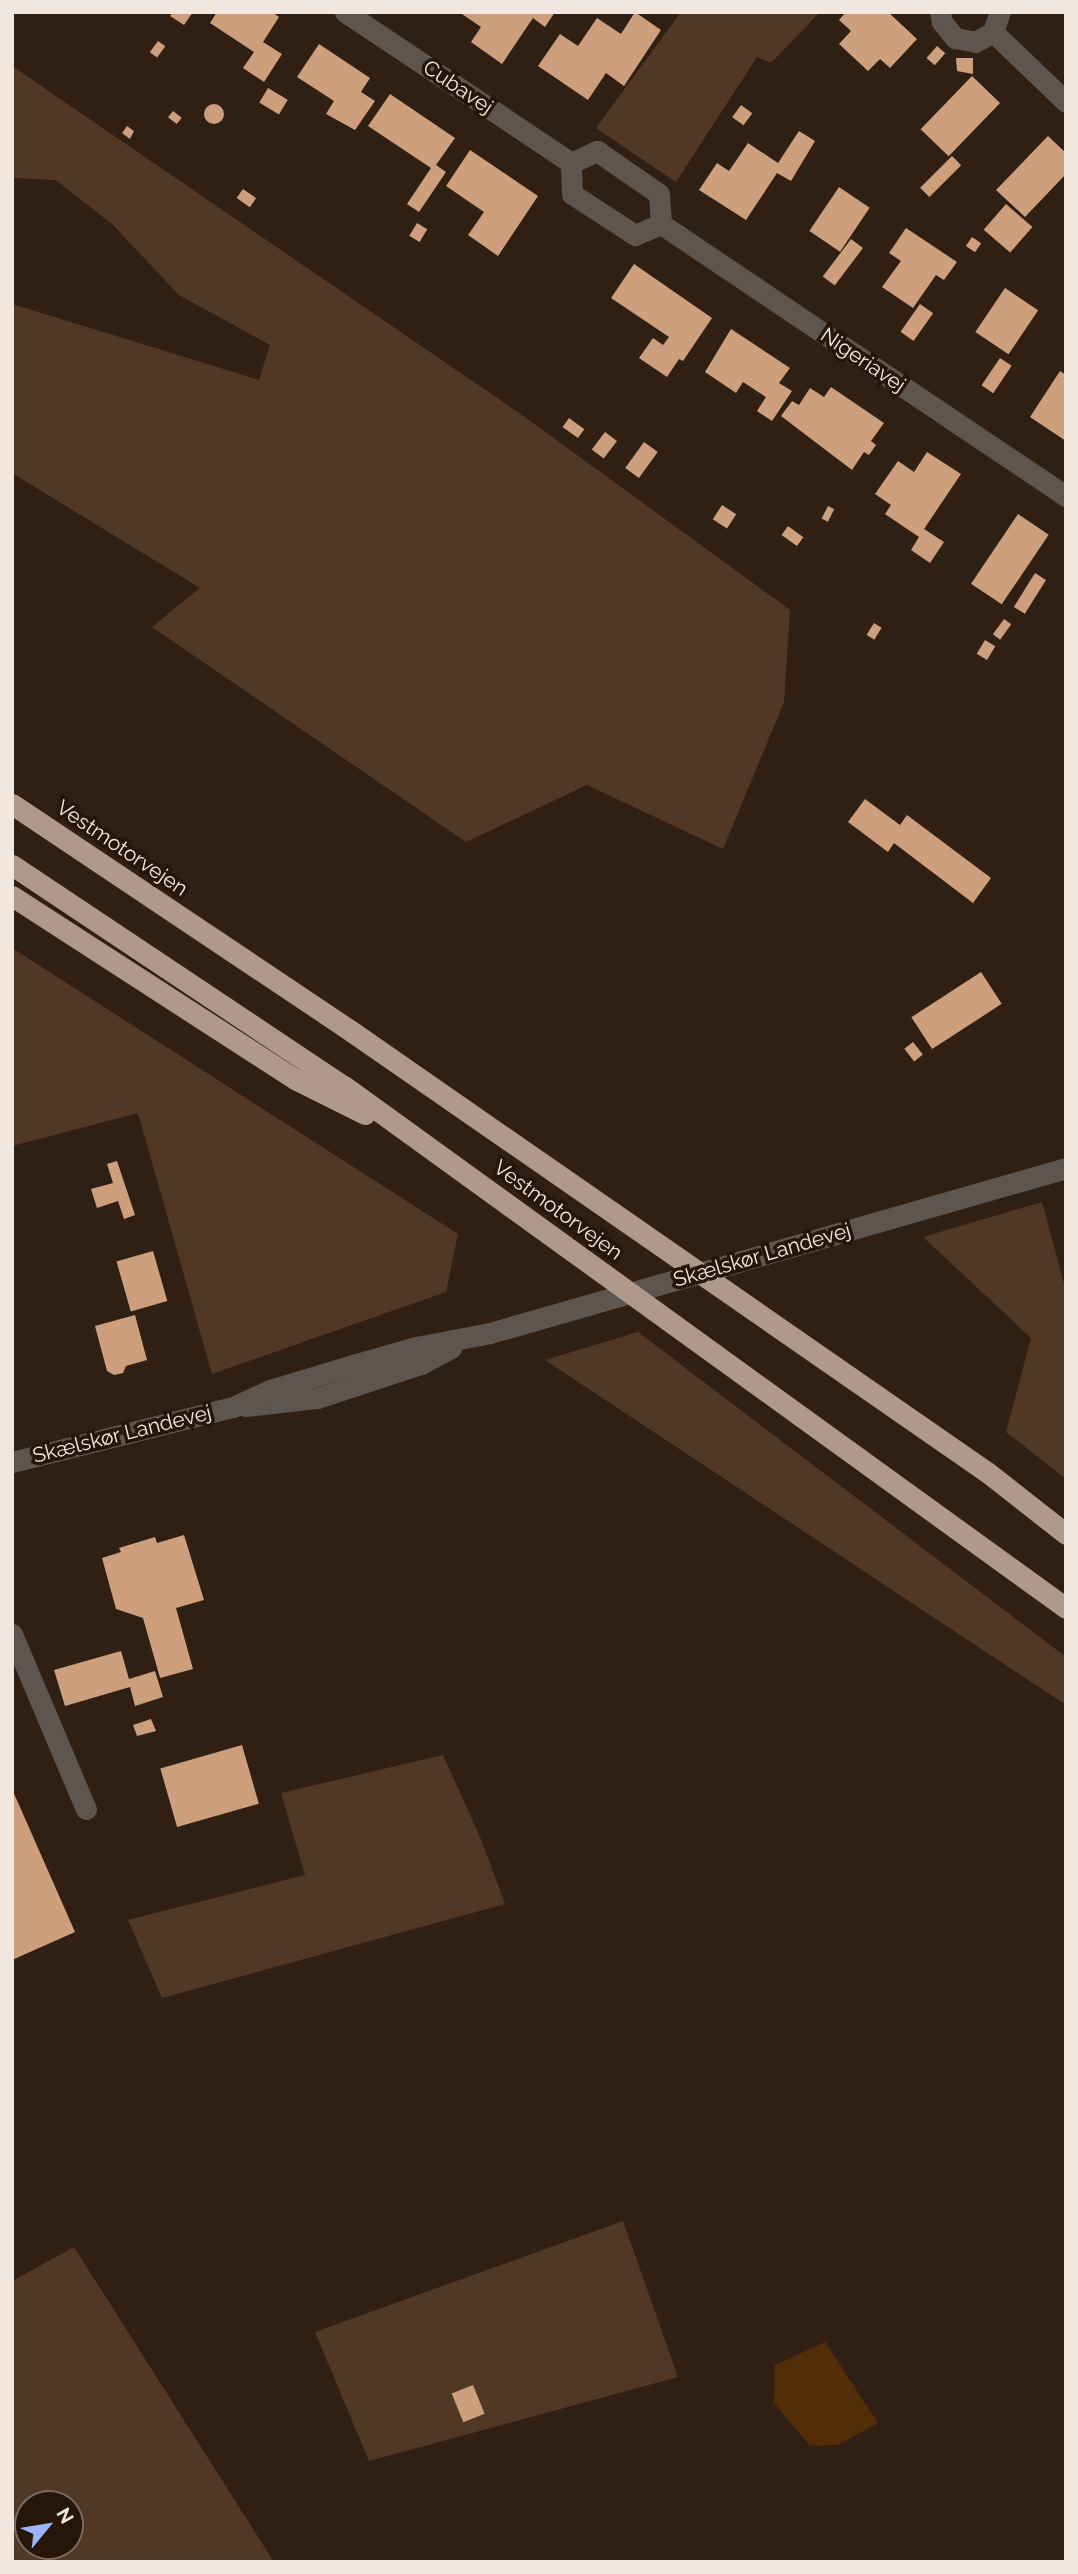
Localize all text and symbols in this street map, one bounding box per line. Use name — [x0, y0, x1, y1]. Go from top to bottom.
street label: Cubavej — [418, 55, 498, 119]
street label: Nigeriavej — [816, 322, 910, 398]
street label: Vestmotorvejen — [51, 795, 193, 901]
street label: Vestmotorvejen — [489, 1155, 627, 1265]
street label: Skælskør Landevej — [670, 1218, 854, 1292]
street label: Skælskør Landevej — [30, 1400, 214, 1468]
north arrow — [14, 2490, 84, 2560]
text: N — [52, 2504, 79, 2527]

